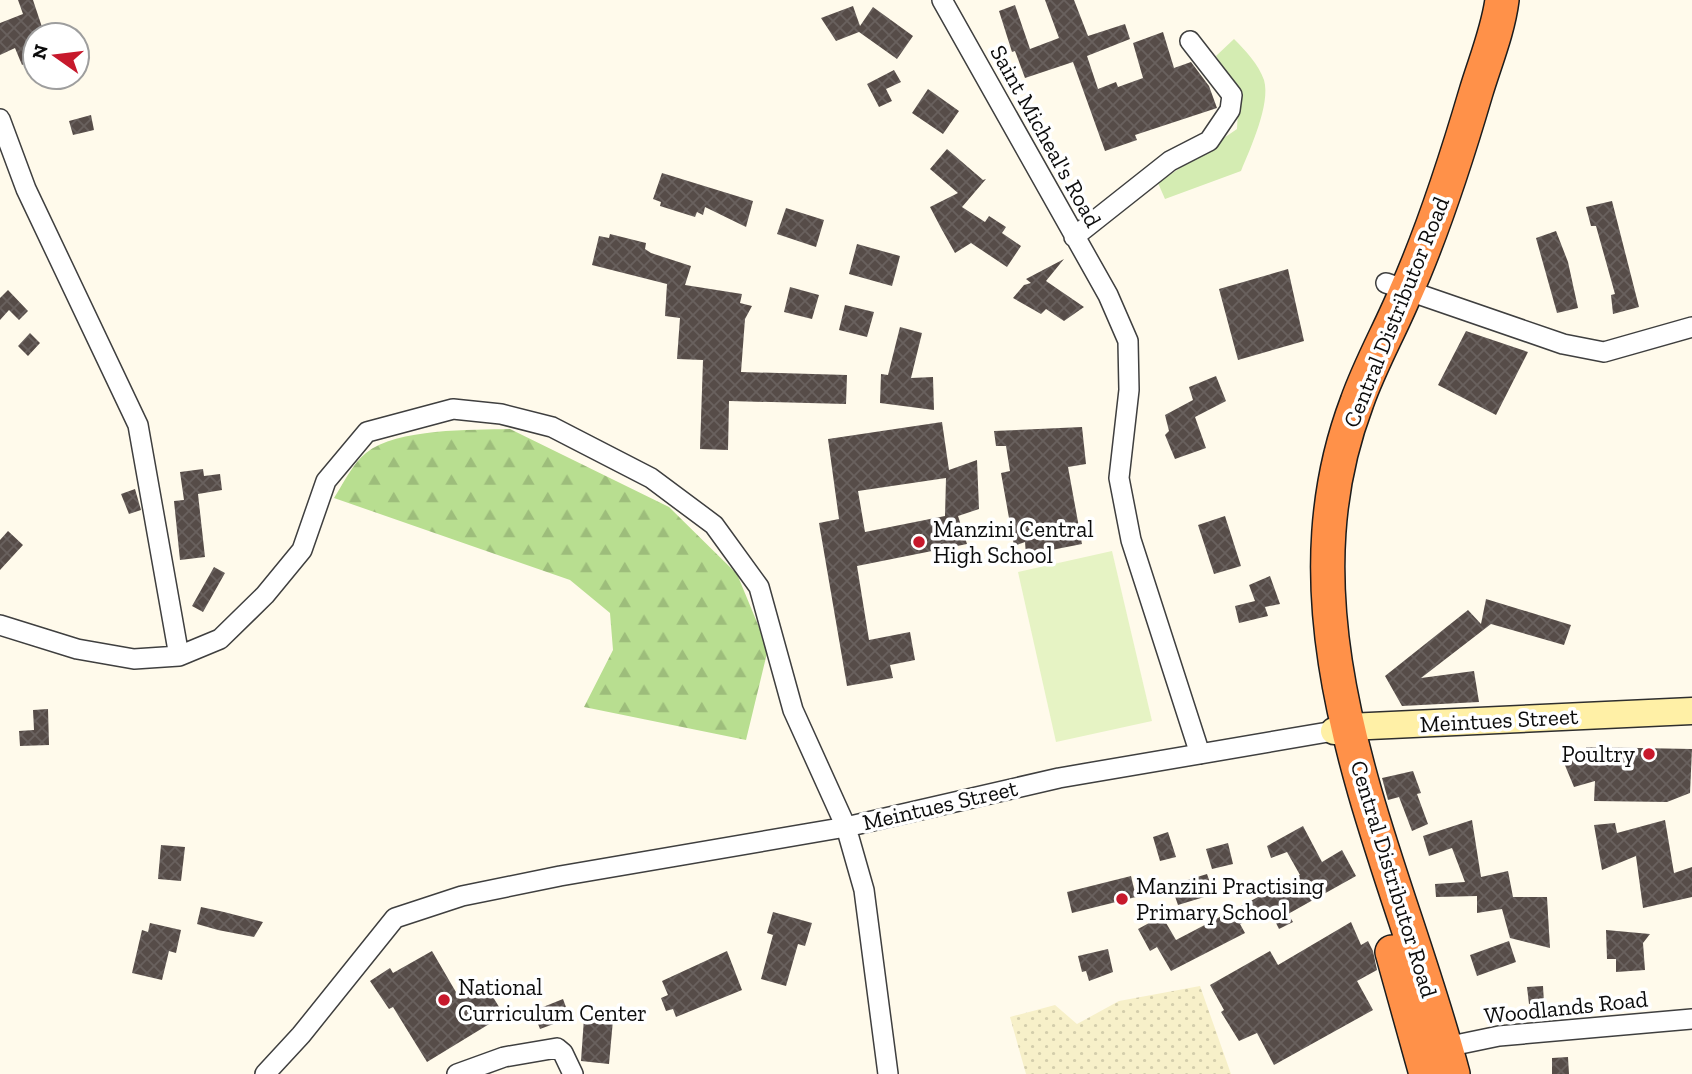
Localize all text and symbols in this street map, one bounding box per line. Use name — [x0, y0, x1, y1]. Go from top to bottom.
north arrow — [21, 21, 91, 91]
street label: Saint Micheal's Road — [984, 40, 1108, 232]
text: N — [27, 42, 53, 62]
street label: Central Distributor Road — [1337, 192, 1455, 431]
place label: Manzini Central High School — [933, 515, 1094, 569]
marker: Manzini Central High School — [911, 534, 927, 550]
street label: Meintues Street — [1419, 702, 1579, 738]
place label: Poultry — [1562, 740, 1635, 768]
marker: Poultry — [1641, 746, 1657, 762]
street label: Central Distributor Road — [1345, 757, 1444, 1001]
street label: Meintues Street — [860, 773, 1021, 836]
place label: Manzini Practising Primary School — [1136, 872, 1325, 926]
marker: Manzini Practising Primary School — [1114, 891, 1130, 907]
place label: National Curriculum Center — [458, 973, 647, 1027]
street label: Woodlands Road — [1483, 984, 1650, 1030]
marker: National Curriculum Center — [436, 992, 452, 1008]

